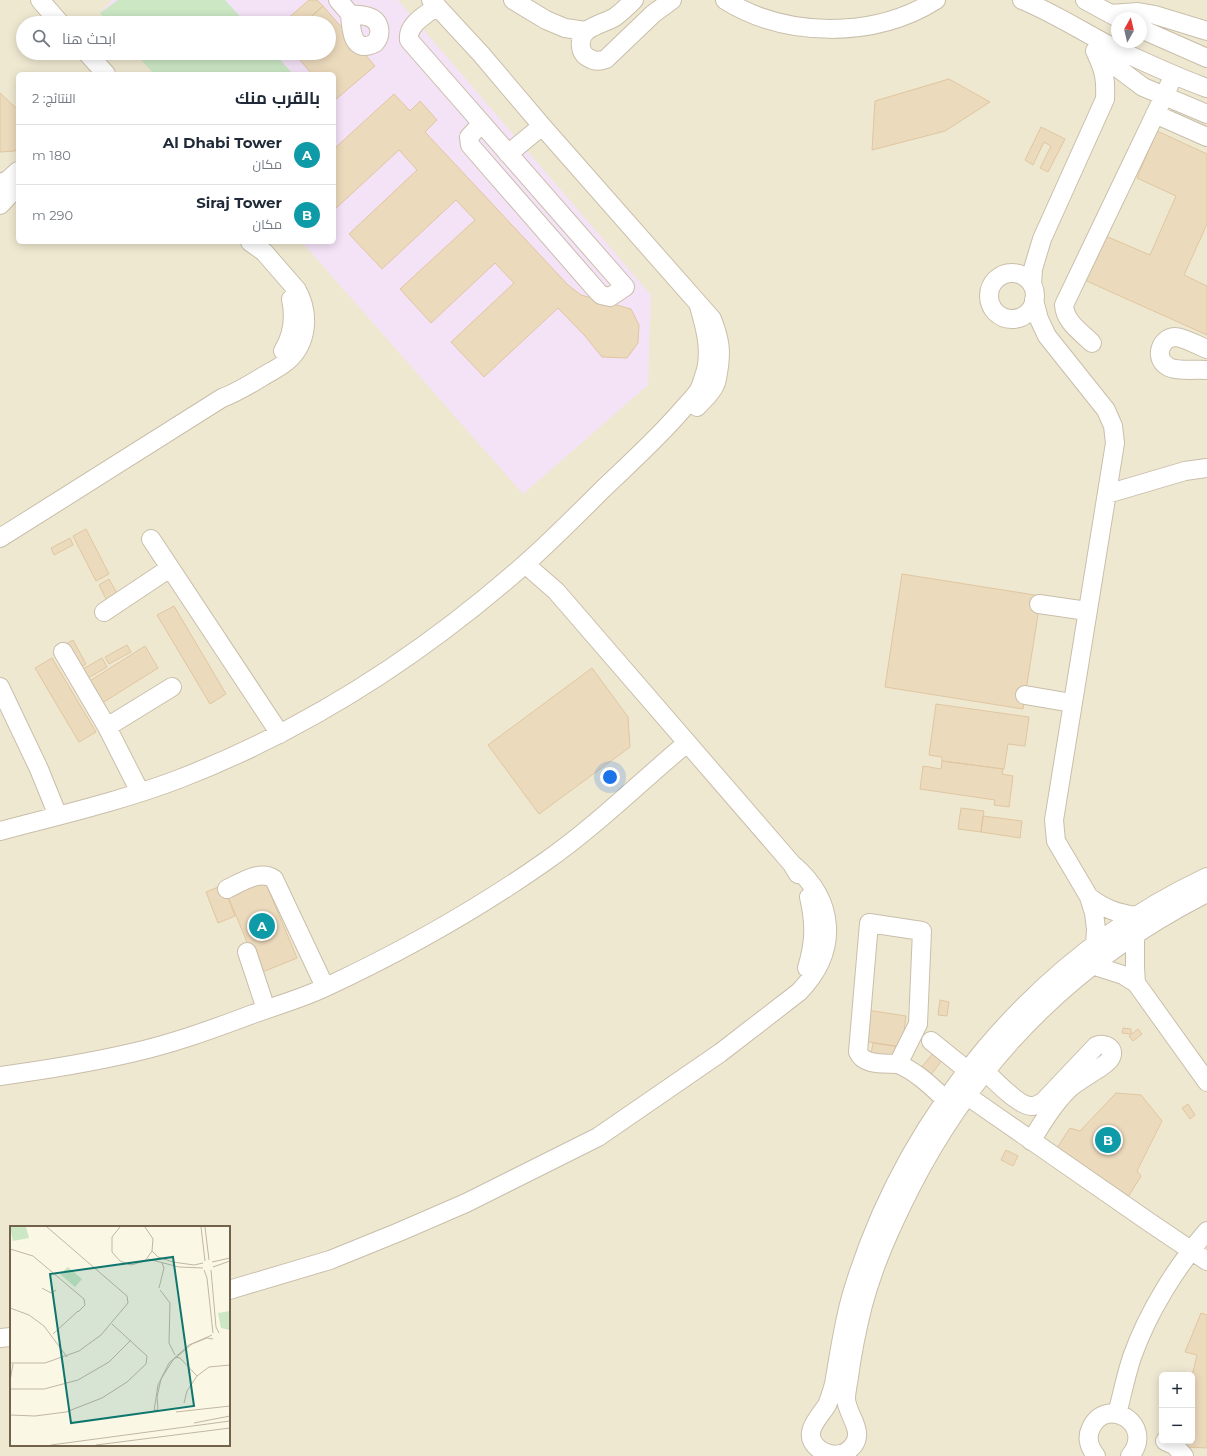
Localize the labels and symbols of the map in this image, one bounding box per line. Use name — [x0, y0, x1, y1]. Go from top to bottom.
north arrow — [1111, 12, 1147, 48]
your location — [600, 767, 620, 787]
pin: A — [249, 911, 275, 941]
pin: B — [1095, 1125, 1121, 1155]
inset map — [10, 1226, 230, 1446]

